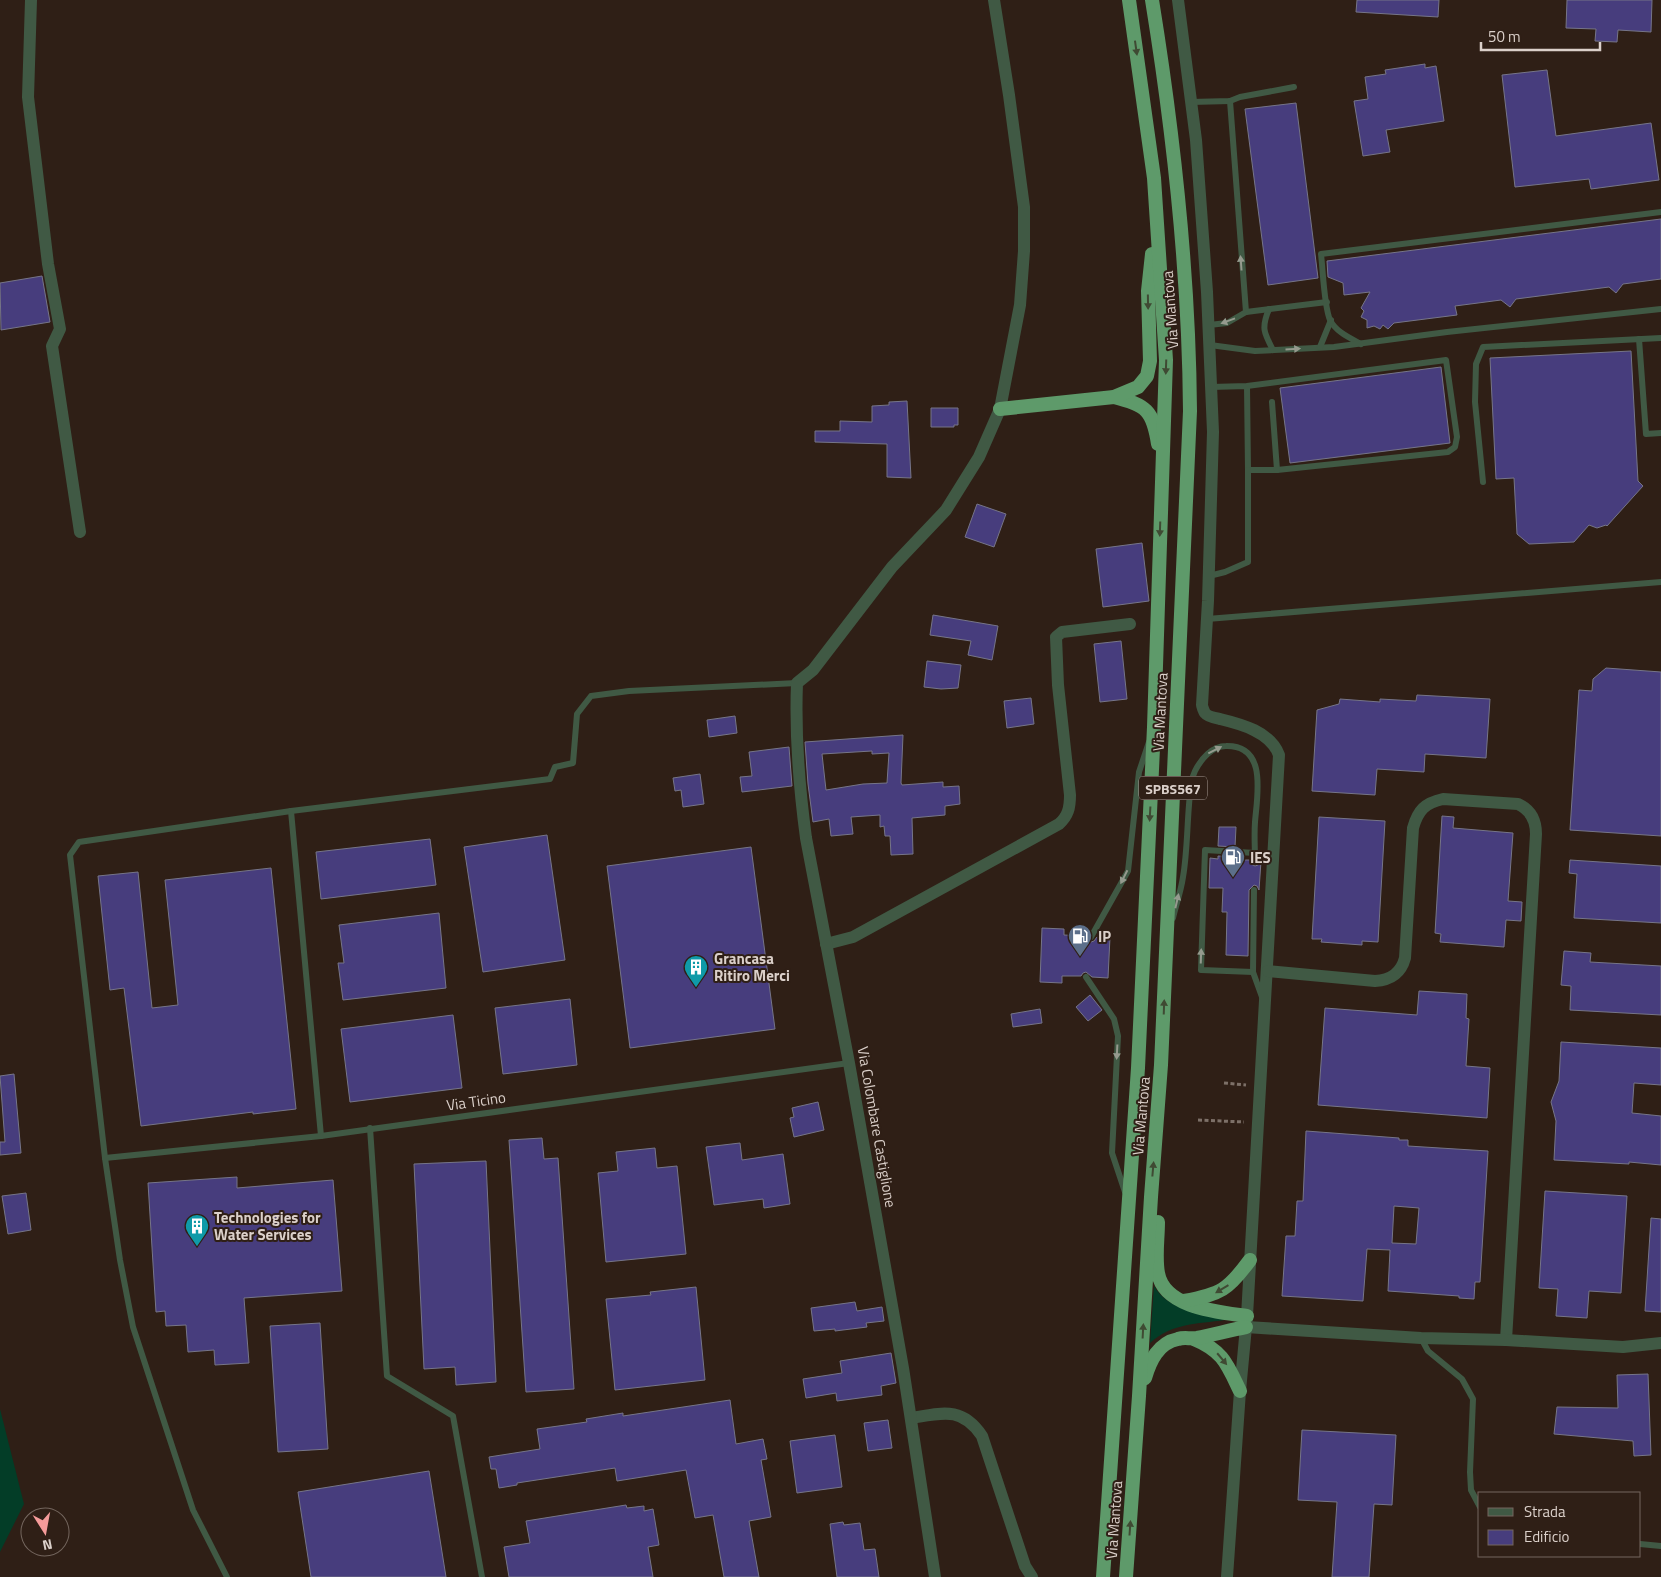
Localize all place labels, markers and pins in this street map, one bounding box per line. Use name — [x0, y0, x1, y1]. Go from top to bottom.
fuel station icon: IES — [1220, 844, 1246, 878]
place label: IES — [1250, 846, 1271, 869]
fuel station icon: IP — [1067, 923, 1093, 957]
place label: IP — [1098, 925, 1111, 948]
place label: Grancasa Ritiro Merci — [714, 947, 790, 987]
building icon: Grancasa Ritiro Merci — [683, 954, 709, 988]
place label: Technologies for Water Services — [214, 1206, 321, 1246]
building icon: Technologies for Water Services — [184, 1213, 210, 1247]

